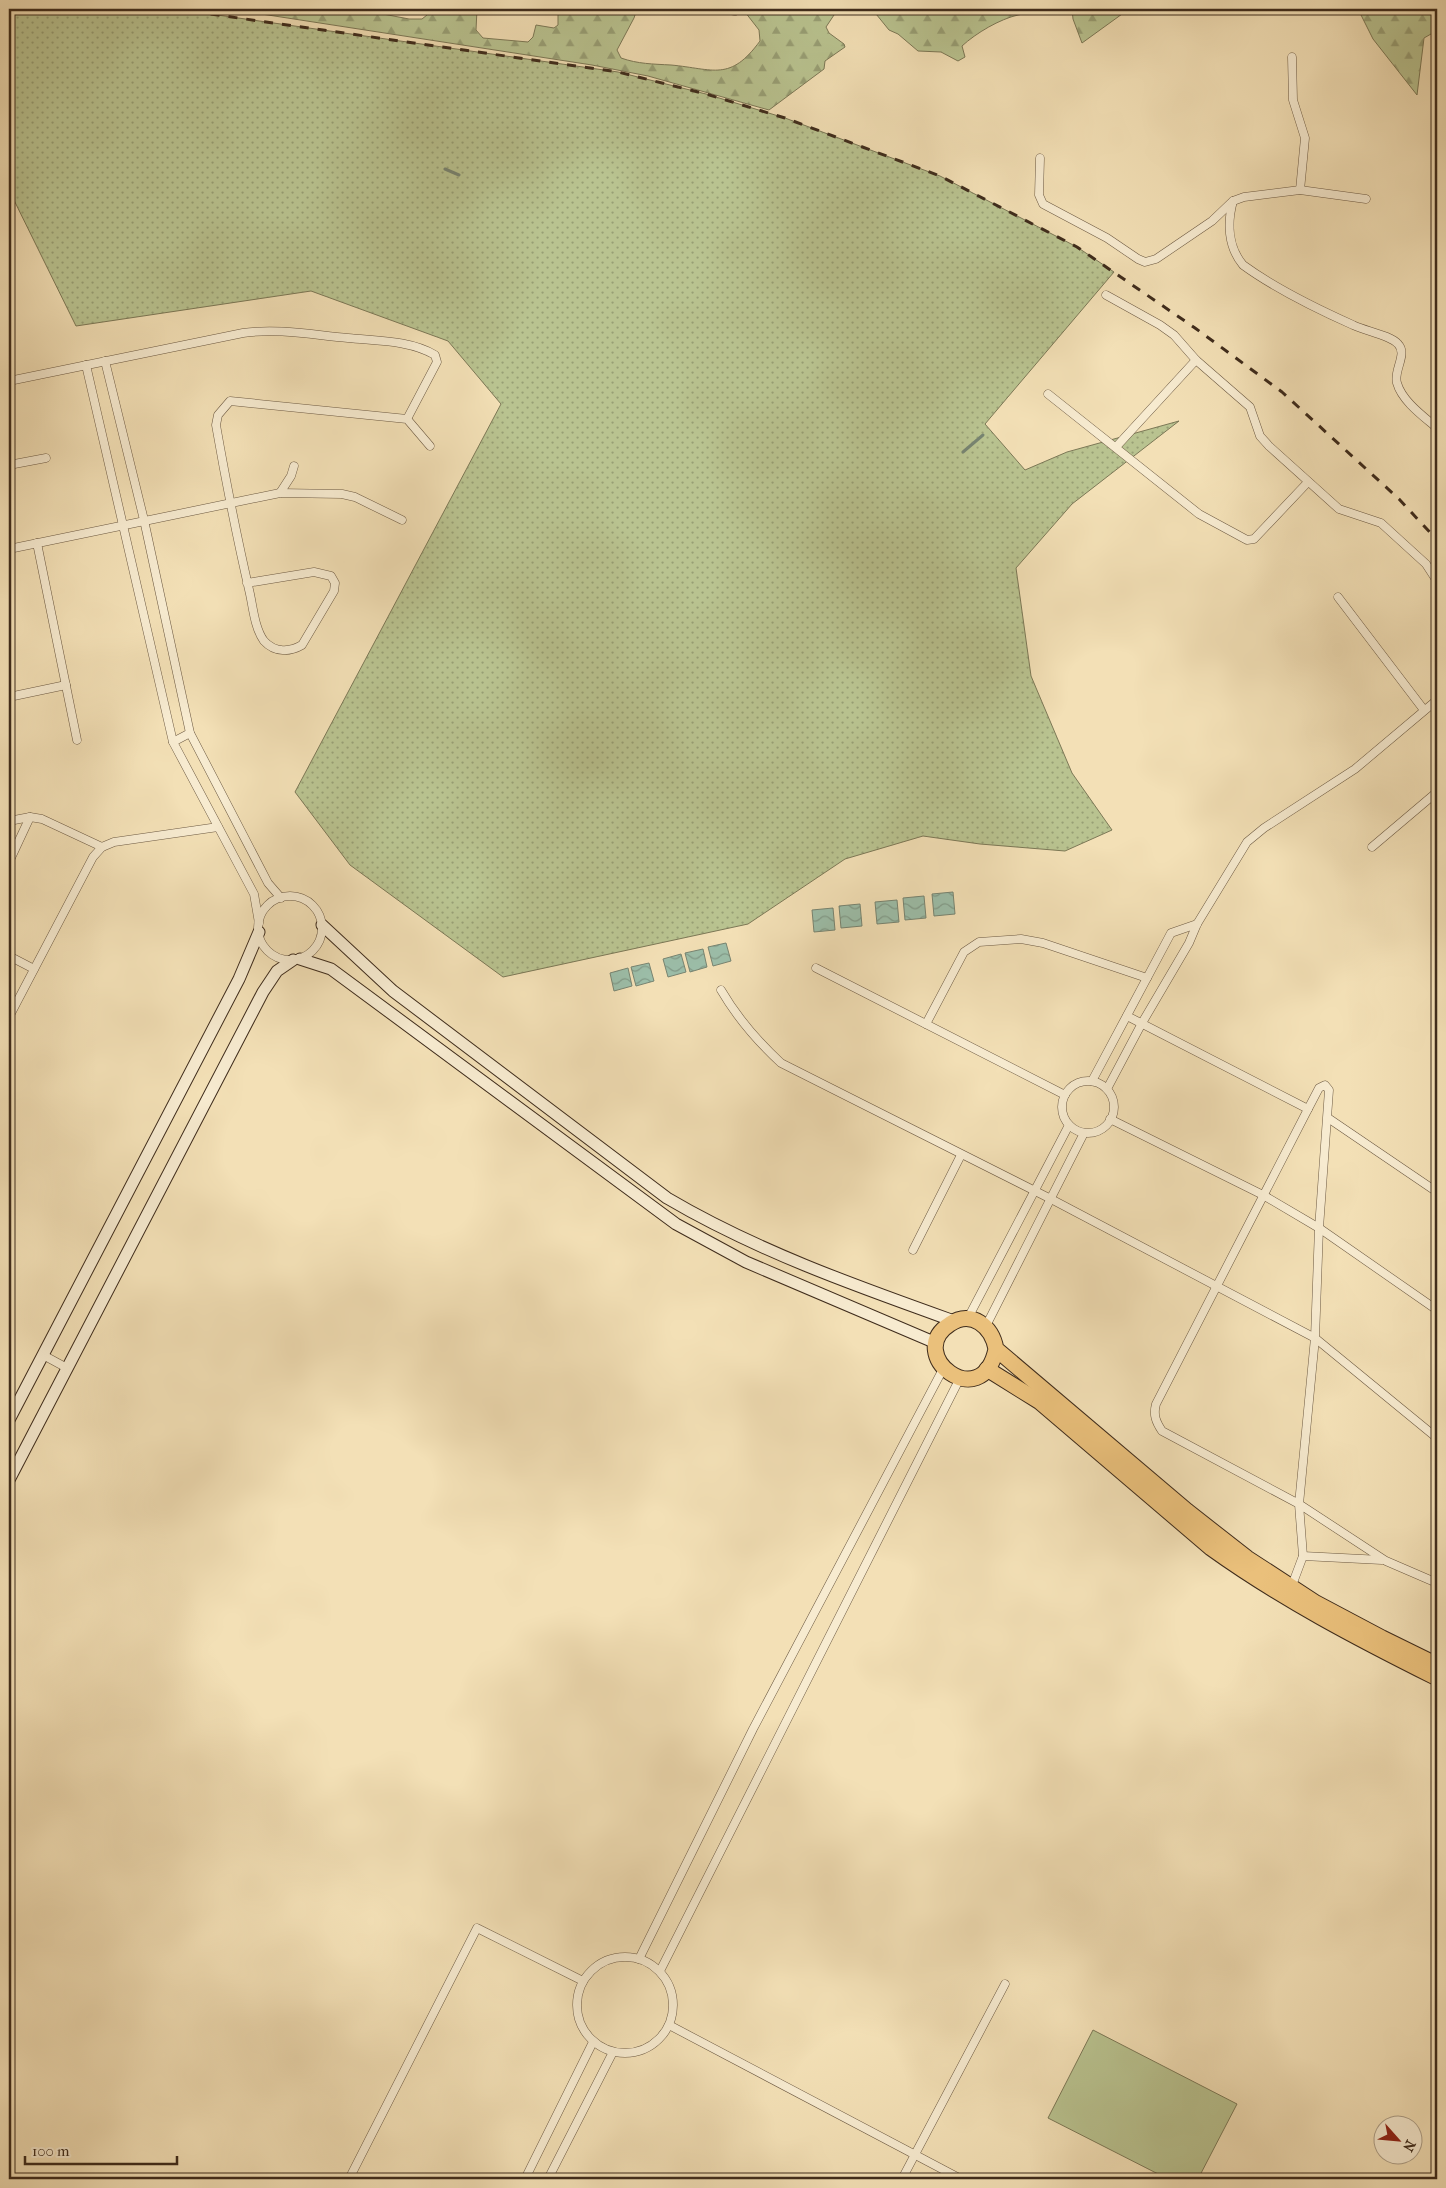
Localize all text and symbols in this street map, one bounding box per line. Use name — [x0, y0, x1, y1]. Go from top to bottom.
north arrow — [1374, 2116, 1424, 2166]
scale bar — [25, 2133, 178, 2165]
text: N — [1399, 2137, 1419, 2155]
text: 100 m — [32, 2142, 70, 2160]

